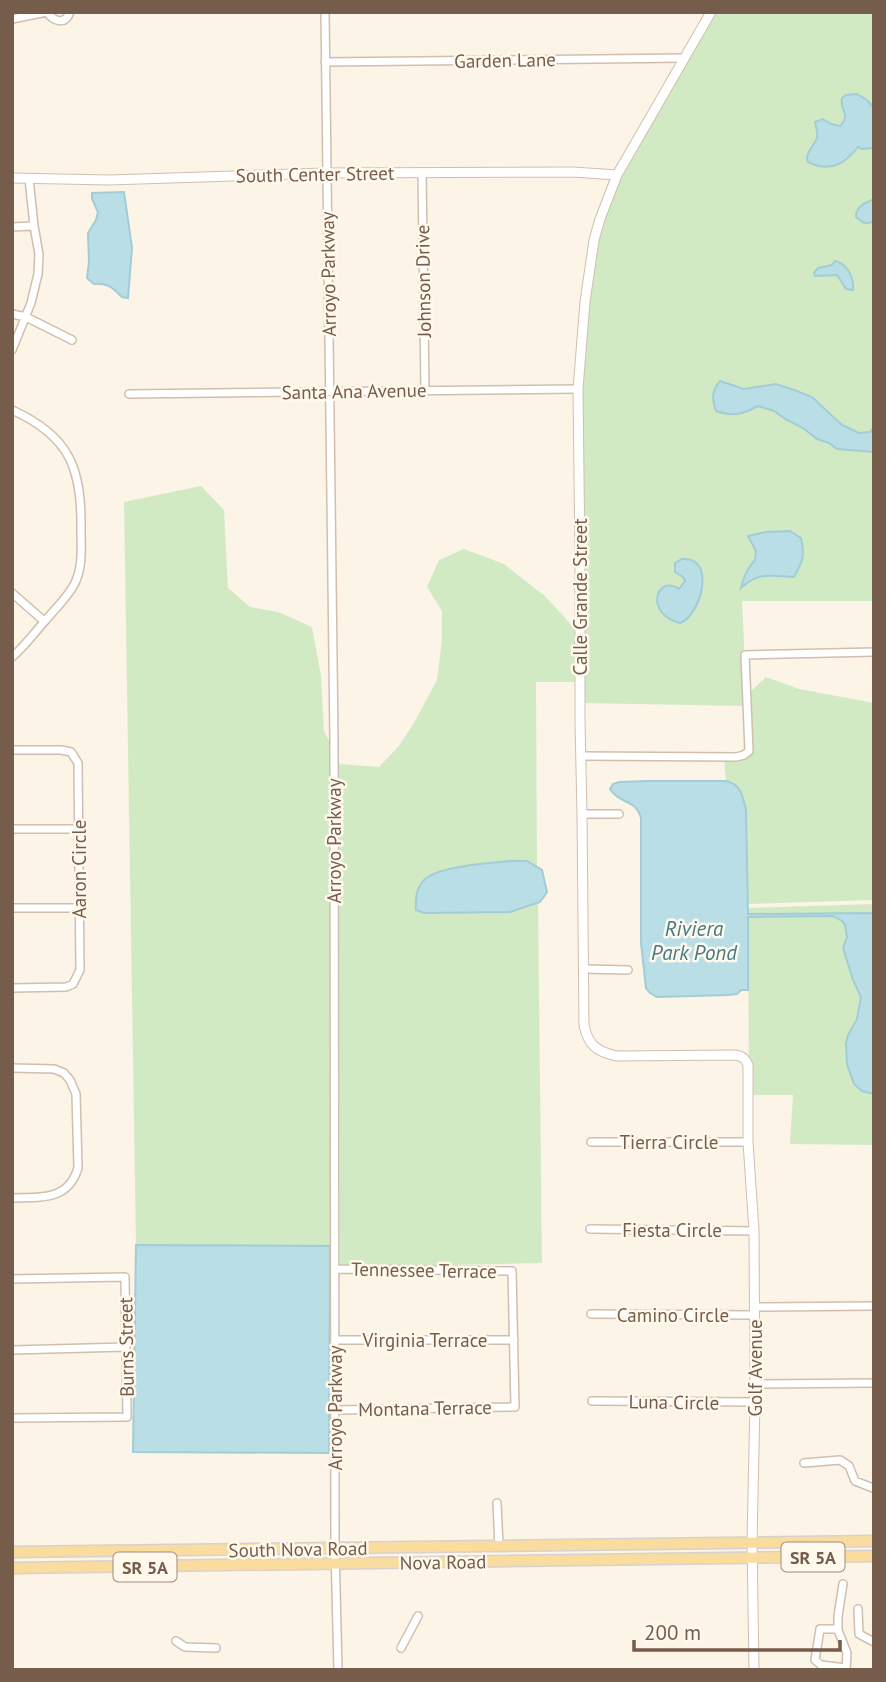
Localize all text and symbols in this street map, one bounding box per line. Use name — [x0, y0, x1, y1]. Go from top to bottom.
street label: Garden Lane — [454, 47, 556, 73]
street label: South Center Street — [236, 161, 395, 187]
street label: Arroyo Parkway — [315, 211, 341, 337]
street label: Johnson Drive — [410, 224, 436, 339]
street label: Santa Ana Avenue — [281, 378, 427, 404]
street label: Calle Grande Street — [568, 518, 592, 676]
street label: Arroyo Parkway — [322, 778, 346, 904]
street label: Aaron Circle — [67, 820, 91, 918]
water label: Riviera Park Pond — [651, 915, 738, 966]
street label: Tierra Circle — [620, 1130, 718, 1154]
street label: Fiesta Circle — [622, 1218, 722, 1242]
street label: Tennessee Terrace — [351, 1257, 497, 1283]
street label: Burns Street — [113, 1296, 139, 1397]
street label: Camino Circle — [617, 1303, 729, 1327]
street label: Golf Avenue — [743, 1319, 767, 1417]
street label: Virginia Terrace — [362, 1328, 487, 1352]
street label: Arroyo Parkway — [323, 1345, 347, 1471]
street label: Luna Circle — [628, 1389, 720, 1415]
street label: Montana Terrace — [358, 1395, 492, 1421]
street label: South Nova Road — [228, 1536, 368, 1562]
road number: SR 5A — [782, 1542, 844, 1572]
street label: Nova Road — [399, 1549, 487, 1575]
road number: SR 5A — [114, 1552, 176, 1582]
scale bar — [634, 1608, 840, 1652]
text: 200 m — [644, 1619, 701, 1646]

